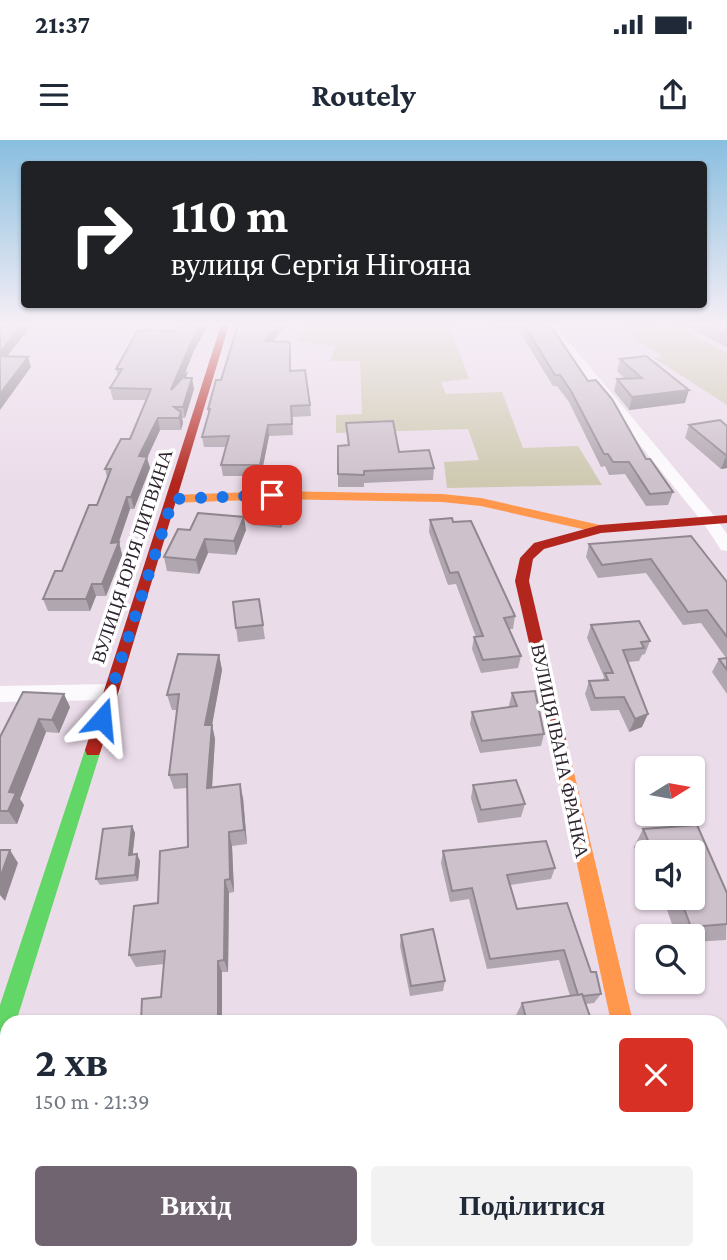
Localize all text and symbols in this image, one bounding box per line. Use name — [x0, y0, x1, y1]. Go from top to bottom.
text: 21:37 — [35, 10, 90, 39]
icon: menu — [35, 76, 73, 114]
icon: share — [654, 76, 692, 114]
text: Routely — [311, 77, 416, 113]
text: 110 m — [171, 188, 288, 243]
icon: right — [56, 189, 147, 280]
text: вулиця Сергія Нігояна — [171, 246, 471, 282]
street label: ВУЛИЦЯ ЮРІЯ ЛИТВИНА — [87, 446, 177, 666]
pin — [242, 465, 302, 525]
icon: arrive — [253, 476, 291, 514]
street label: ВУЛИЦЯ ІВАНА ФРАНКА — [527, 642, 593, 860]
position arrow — [65, 682, 139, 756]
north arrow — [635, 756, 705, 826]
map controls — [635, 756, 705, 994]
button: sound — [635, 840, 705, 910]
button: search — [635, 924, 705, 994]
text: 2 хв — [35, 1038, 108, 1085]
button: close — [619, 1038, 693, 1112]
text: 150 m · 21:39 — [35, 1088, 150, 1114]
button: Вихід — [35, 1166, 357, 1246]
button: Поділитися — [371, 1166, 693, 1246]

